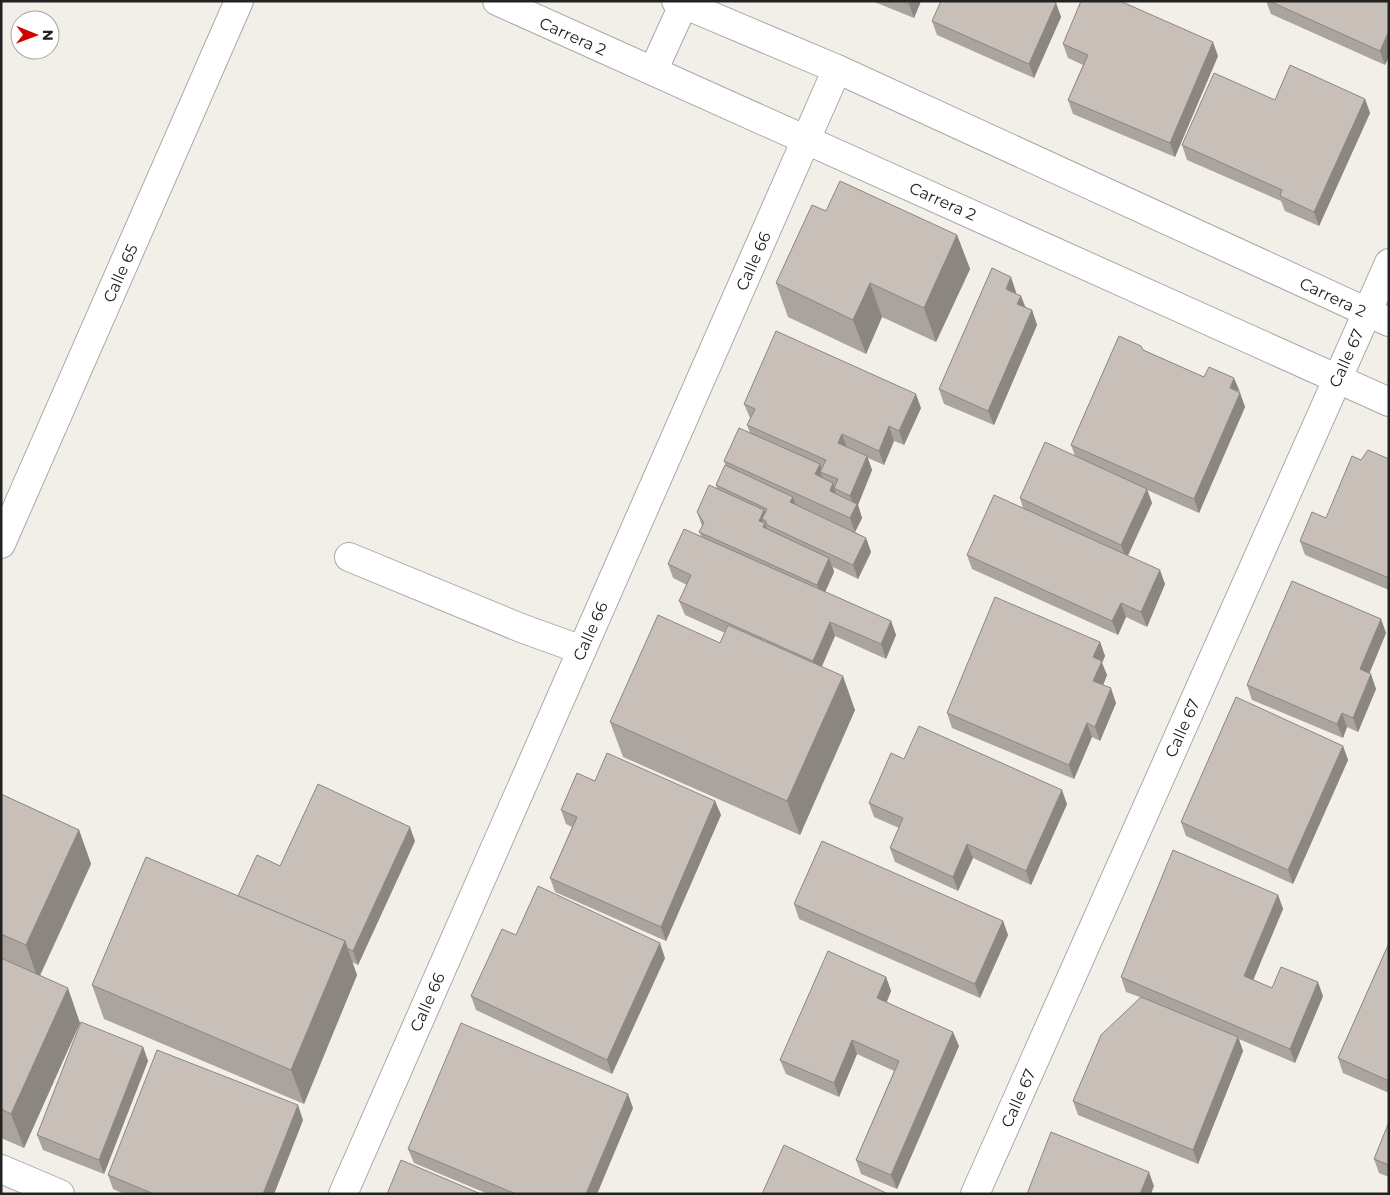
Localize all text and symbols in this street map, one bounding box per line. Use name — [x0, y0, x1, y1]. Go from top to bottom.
north arrow — [10, 10, 60, 60]
street label: Carrera 2 — [536, 13, 609, 60]
text: N — [39, 29, 57, 41]
street label: Carrera 2 — [906, 178, 979, 225]
street label: Calle 66 — [732, 229, 775, 294]
street label: Calle 65 — [99, 241, 142, 305]
street label: Carrera 2 — [1296, 274, 1369, 321]
street label: Calle 67 — [1325, 326, 1368, 390]
street label: Calle 66 — [569, 599, 612, 664]
street label: Calle 67 — [1161, 696, 1204, 760]
street label: Calle 66 — [406, 970, 449, 1035]
street label: Calle 67 — [997, 1066, 1040, 1130]

